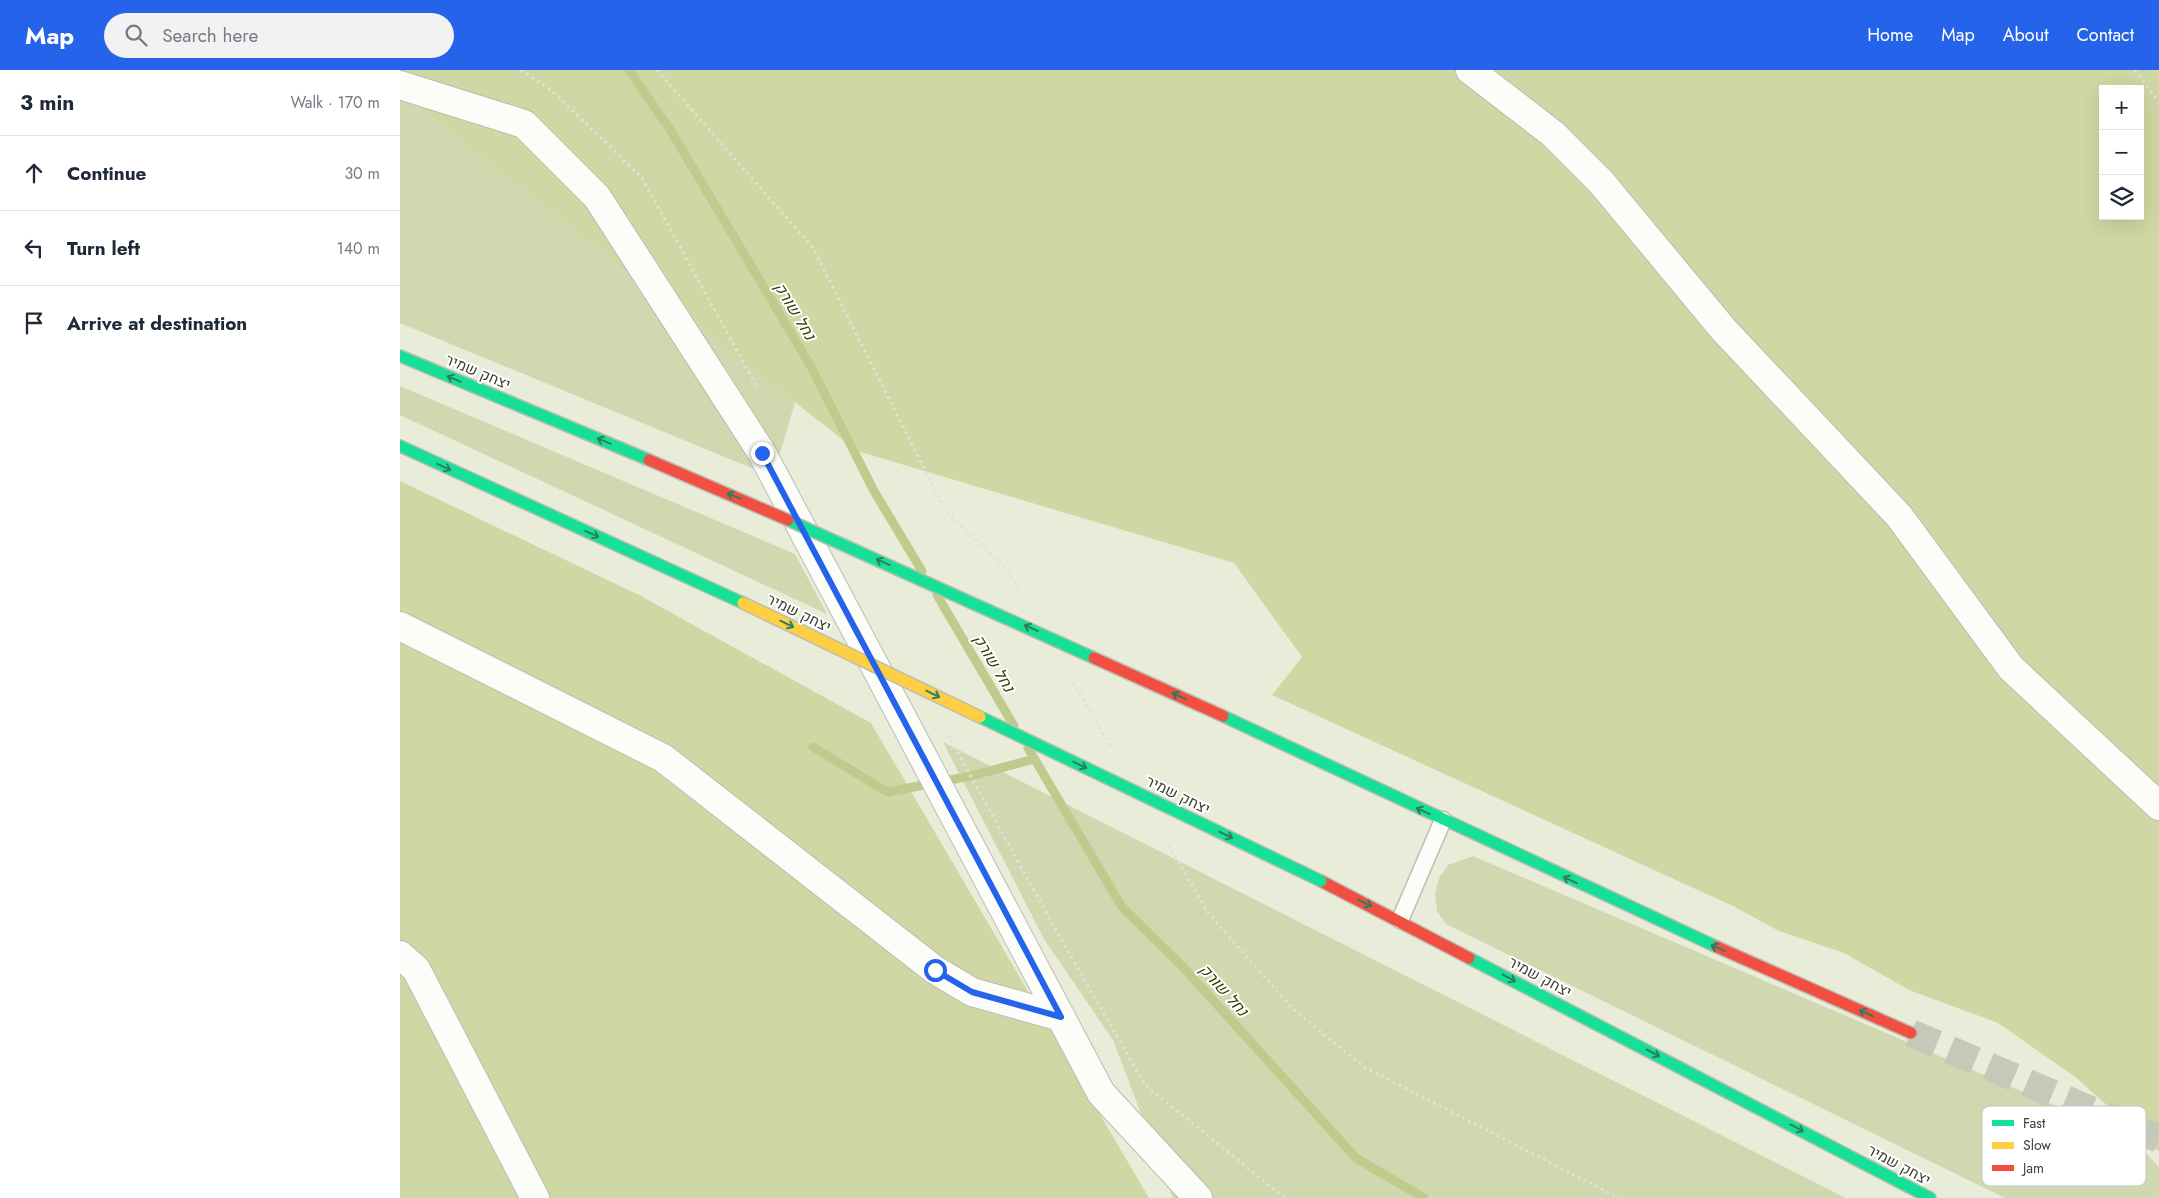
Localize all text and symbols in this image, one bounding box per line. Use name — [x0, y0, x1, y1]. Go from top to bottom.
search box — [104, 13, 454, 58]
text: Map — [25, 18, 74, 53]
icon: search — [122, 21, 150, 49]
text: Search here — [162, 22, 258, 49]
text: Home — [1867, 22, 1913, 48]
text: Map — [1941, 22, 1975, 48]
text: About — [2003, 22, 2048, 48]
text: Contact — [2076, 22, 2134, 48]
map controls — [2099, 85, 2144, 220]
button: + — [2099, 85, 2144, 130]
text: 3 min — [20, 88, 74, 118]
text: Walk · 170 m — [290, 91, 380, 114]
button: − — [2099, 130, 2144, 175]
icon: ahead — [20, 159, 48, 187]
text: Continue — [67, 160, 146, 187]
text: 30 m — [344, 162, 380, 185]
button: layers — [2099, 175, 2144, 220]
icon: left — [20, 234, 48, 262]
text: Turn left — [67, 235, 140, 262]
text: 140 m — [337, 237, 380, 260]
water label: נחל שורק — [769, 278, 822, 345]
icon: arrive — [20, 309, 48, 337]
text: Arrive at destination — [67, 310, 247, 337]
street label: יצחק שמיר — [442, 348, 514, 396]
one-way arrow — [447, 373, 462, 383]
one-way arrow — [597, 436, 612, 446]
route end — [751, 442, 774, 465]
one-way arrow — [436, 462, 451, 472]
one-way arrow — [727, 491, 742, 500]
one-way arrow — [584, 530, 599, 539]
one-way arrow — [876, 556, 891, 566]
street label: יצחק שמיר — [763, 588, 835, 638]
one-way arrow — [779, 620, 794, 629]
one-way arrow — [1024, 623, 1039, 632]
water label: נחל שורק — [968, 630, 1021, 697]
one-way arrow — [925, 690, 940, 700]
one-way arrow — [1172, 690, 1187, 700]
one-way arrow — [1072, 760, 1087, 770]
street label: יצחק שמיר — [1142, 770, 1214, 820]
one-way arrow — [1416, 806, 1431, 815]
one-way arrow — [1218, 831, 1233, 840]
one-way arrow — [1563, 875, 1578, 884]
one-way arrow — [1357, 899, 1372, 908]
one-way arrow — [1711, 942, 1726, 952]
street label: יצחק שמיר — [1504, 951, 1576, 1003]
route start — [924, 959, 947, 982]
water label: נחל שורק — [1194, 959, 1255, 1022]
one-way arrow — [1502, 973, 1517, 983]
one-way arrow — [1859, 1007, 1874, 1017]
one-way arrow — [1645, 1049, 1660, 1058]
legend — [1982, 1106, 2146, 1186]
text: Fast — [2023, 1113, 2046, 1133]
one-way arrow — [1789, 1124, 1804, 1134]
text: Slow — [2023, 1135, 2051, 1155]
street label: יצחק שמיר — [1863, 1139, 1935, 1191]
text: Jam — [2021, 1158, 2044, 1178]

